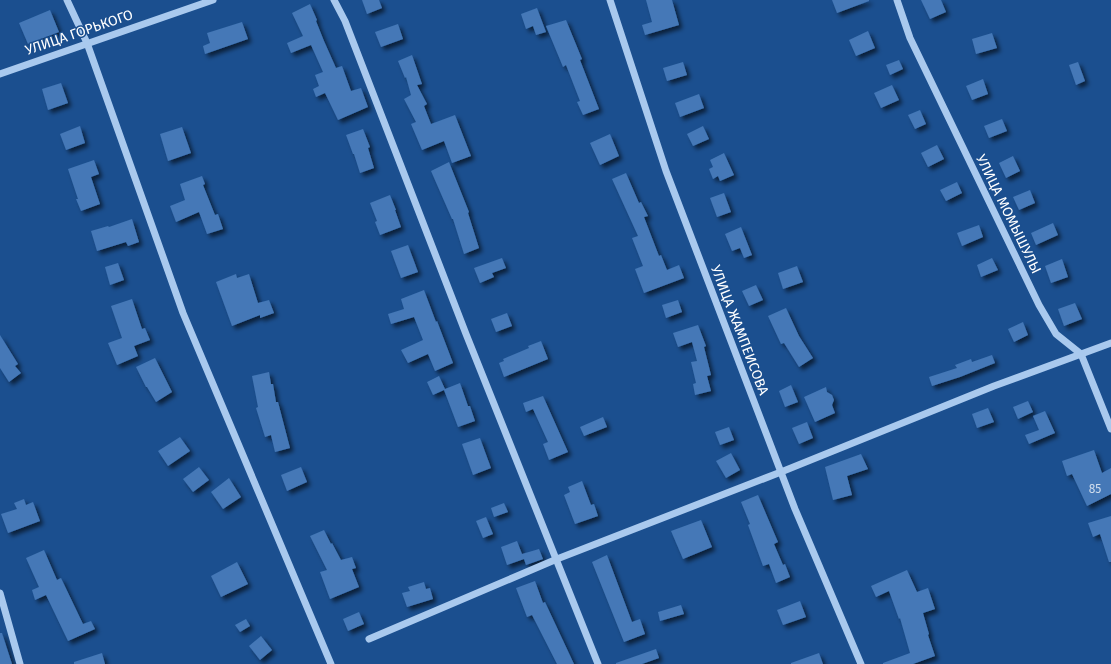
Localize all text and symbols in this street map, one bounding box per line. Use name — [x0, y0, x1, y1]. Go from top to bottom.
street label: УЛИЦА ГОРЬКОГО — [23, 6, 135, 59]
street label: УЛИЦА МОМЫШУЛЫ — [972, 152, 1045, 277]
street label: УЛИЦА ЖАМПЕИСОВА — [707, 263, 772, 398]
house number: 85 — [1089, 482, 1101, 496]

